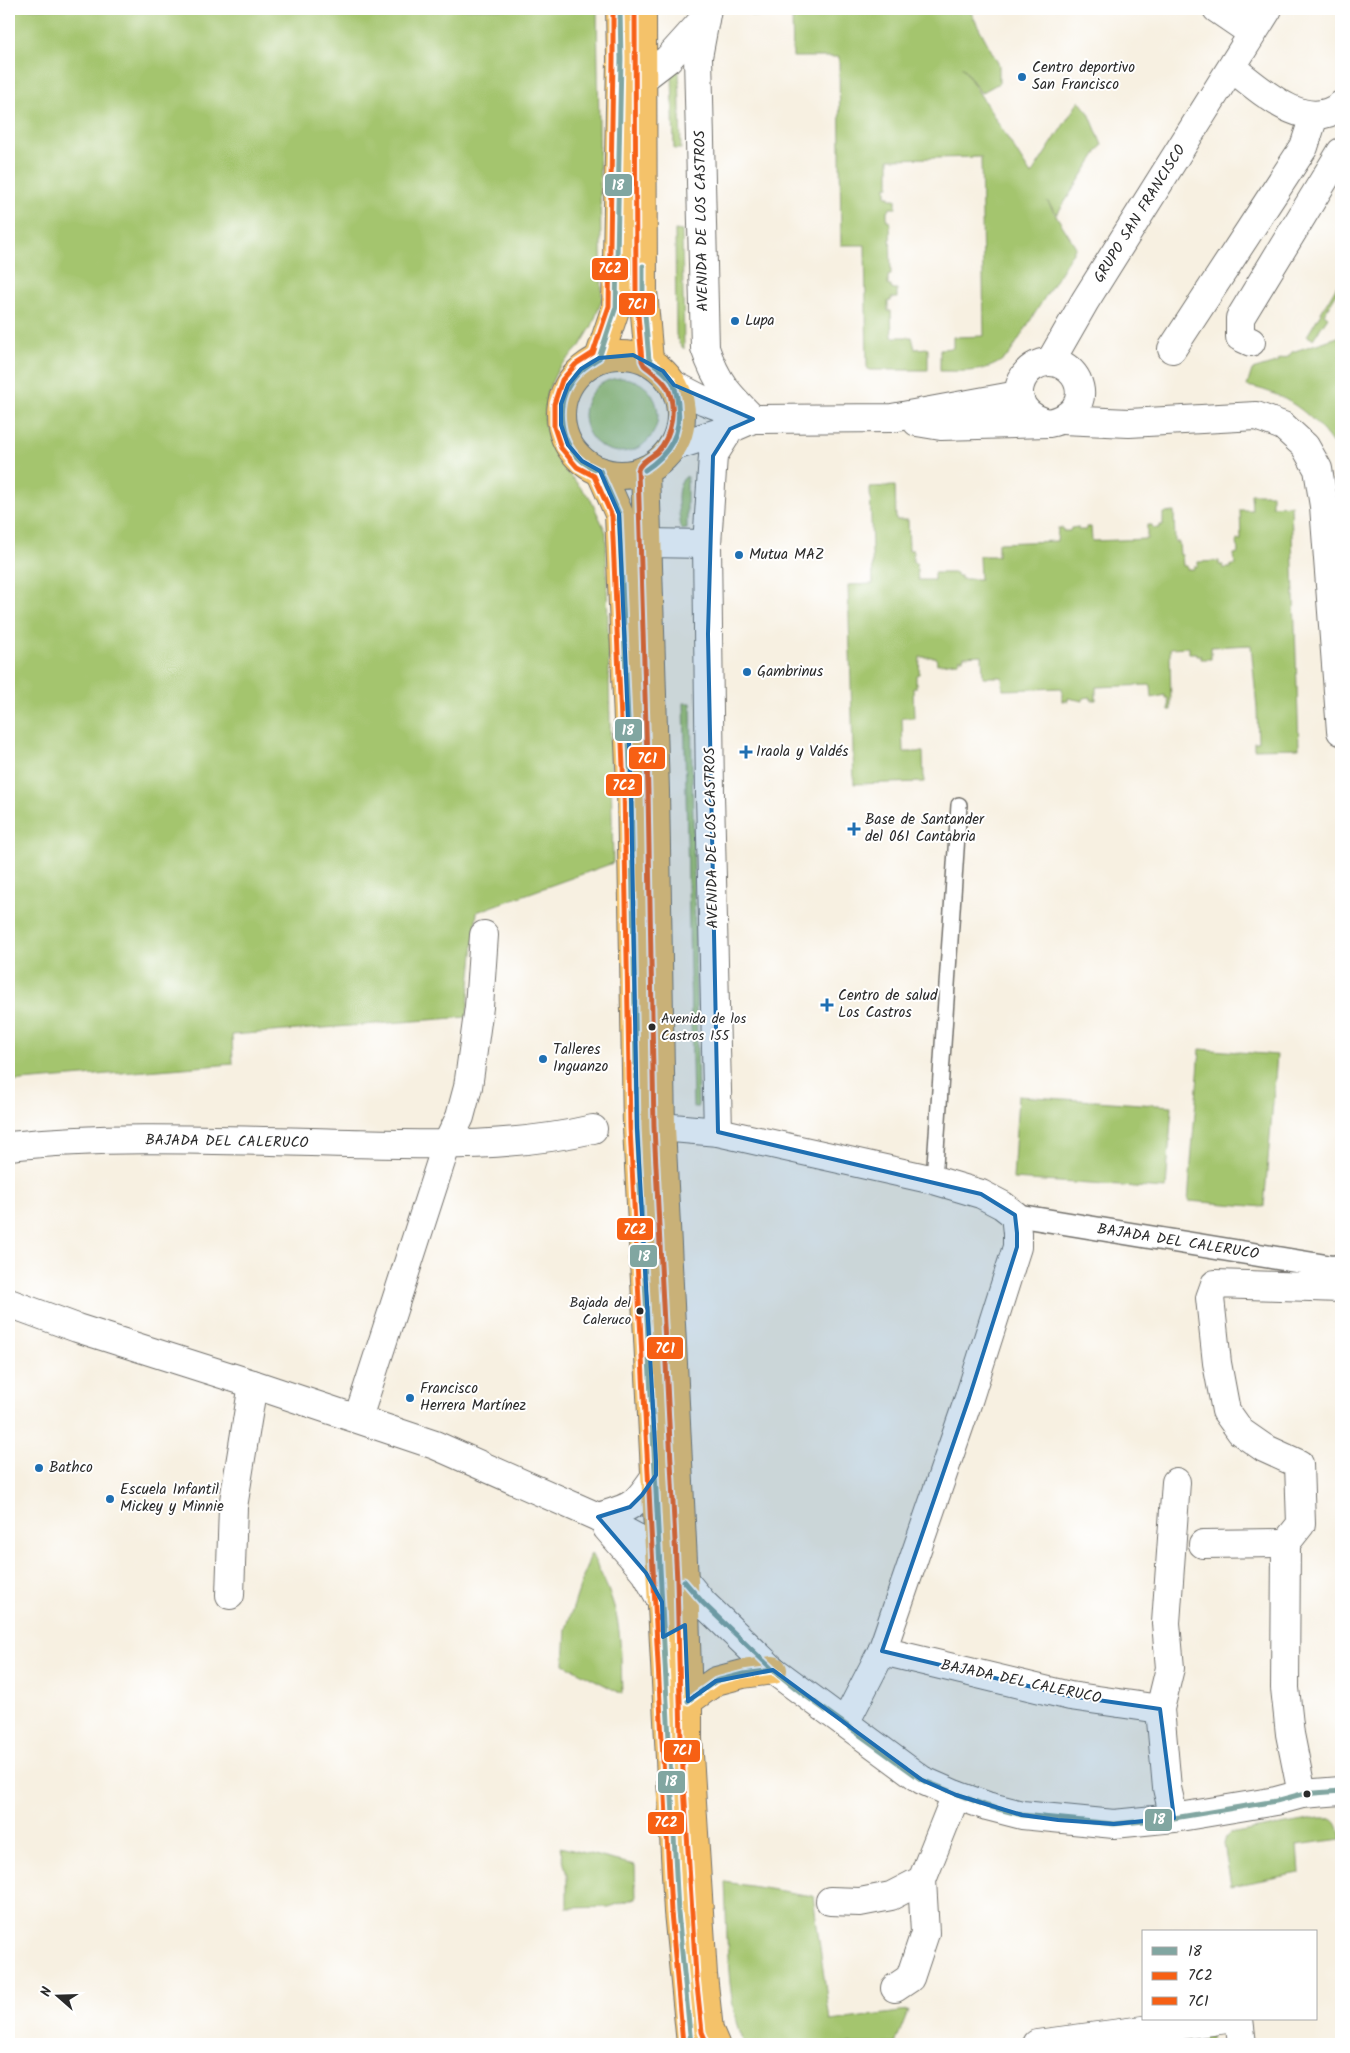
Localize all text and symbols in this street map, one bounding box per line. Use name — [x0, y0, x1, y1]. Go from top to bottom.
place label: Centro deportivo San Francisco — [1032, 56, 1135, 97]
marker: Centro deportivo San Francisco — [1016, 71, 1028, 83]
street label: AVENIDA DE LOS CASTROS — [688, 130, 716, 312]
street label: GRUPO SAN FRANCISCO — [1088, 140, 1192, 288]
line badge: 18 — [604, 173, 633, 197]
text: 18 — [612, 175, 625, 197]
line badge: 7C2 — [591, 257, 629, 281]
text: 7C2 — [598, 258, 622, 280]
line badge: 7C1 — [618, 292, 656, 316]
text: 7C1 — [627, 294, 648, 316]
place label: Lupa — [745, 309, 775, 333]
marker: Lupa — [729, 315, 741, 327]
place label: Mutua MAZ — [749, 543, 824, 567]
marker: Mutua MAZ — [733, 549, 745, 561]
place label: Gambrinus — [757, 660, 824, 684]
marker: Gambrinus — [741, 666, 753, 678]
line badge: 18 — [614, 718, 643, 742]
text: 18 — [622, 720, 635, 742]
place label: Iraola y Valdés — [756, 740, 849, 764]
line badge: 7C1 — [628, 746, 666, 770]
marker: Iraola y Valdés — [740, 746, 752, 758]
street label: AVENIDA DE LOS CASTROS — [698, 747, 726, 929]
text: 7C1 — [637, 748, 658, 770]
line badge: 7C2 — [605, 773, 643, 797]
text: 7C2 — [612, 775, 636, 797]
place label: Base de Santander del 061 Cantabria — [865, 808, 985, 849]
marker: Base de Santander del 061 Cantabria — [847, 822, 861, 836]
place label: Centro de salud Los Castros — [838, 984, 938, 1025]
marker: Centro de salud Los Castros — [820, 998, 834, 1012]
place label: Avenida de los Castros 155 — [661, 1008, 746, 1047]
marker: Avenida de los Castros 155 — [647, 1022, 657, 1032]
place label: Talleres Inguanzo — [553, 1038, 609, 1079]
marker: Talleres Inguanzo — [537, 1053, 549, 1065]
street label: BAJADA DEL CALERUCO — [145, 1129, 309, 1155]
line badge: 7C2 — [616, 1217, 654, 1241]
street label: BAJADA DEL CALERUCO — [1095, 1217, 1261, 1267]
text: 7C2 — [623, 1219, 647, 1241]
line badge: 18 — [629, 1244, 658, 1268]
text: 18 — [638, 1246, 651, 1268]
place label: Bajada del Caleruco — [570, 1292, 632, 1331]
marker: Bajada del Caleruco — [635, 1306, 645, 1316]
line badge: 7C1 — [646, 1336, 684, 1360]
text: 7C1 — [655, 1338, 676, 1360]
place label: Francisco Herrera Martínez — [420, 1377, 526, 1418]
marker: Francisco Herrera Martínez — [404, 1392, 416, 1404]
place label: Bathco — [49, 1456, 93, 1480]
marker: Bathco — [33, 1462, 45, 1474]
place label: Escuela Infantil Mickey y Minnie — [120, 1478, 224, 1519]
marker: Escuela Infantil Mickey y Minnie — [104, 1493, 116, 1505]
street label: BAJADA DEL CALERUCO — [939, 1653, 1103, 1711]
line badge: 7C1 — [663, 1739, 701, 1763]
text: 7C1 — [672, 1740, 693, 1762]
line badge: 18 — [657, 1770, 686, 1794]
text: 18 — [665, 1771, 678, 1793]
unlabelled marker — [1302, 1789, 1312, 1799]
line badge: 18 — [1144, 1808, 1173, 1832]
text: 18 — [1153, 1809, 1166, 1831]
line badge: 7C2 — [647, 1811, 685, 1835]
text: 7C2 — [654, 1812, 678, 1834]
legend — [1142, 1930, 1318, 2020]
text: 18 — [1188, 1940, 1203, 1964]
text: 7C2 — [1188, 1964, 1213, 1988]
north arrow — [32, 1970, 82, 2020]
text: N — [35, 1984, 59, 2000]
text: 7C1 — [1188, 1990, 1209, 2014]

